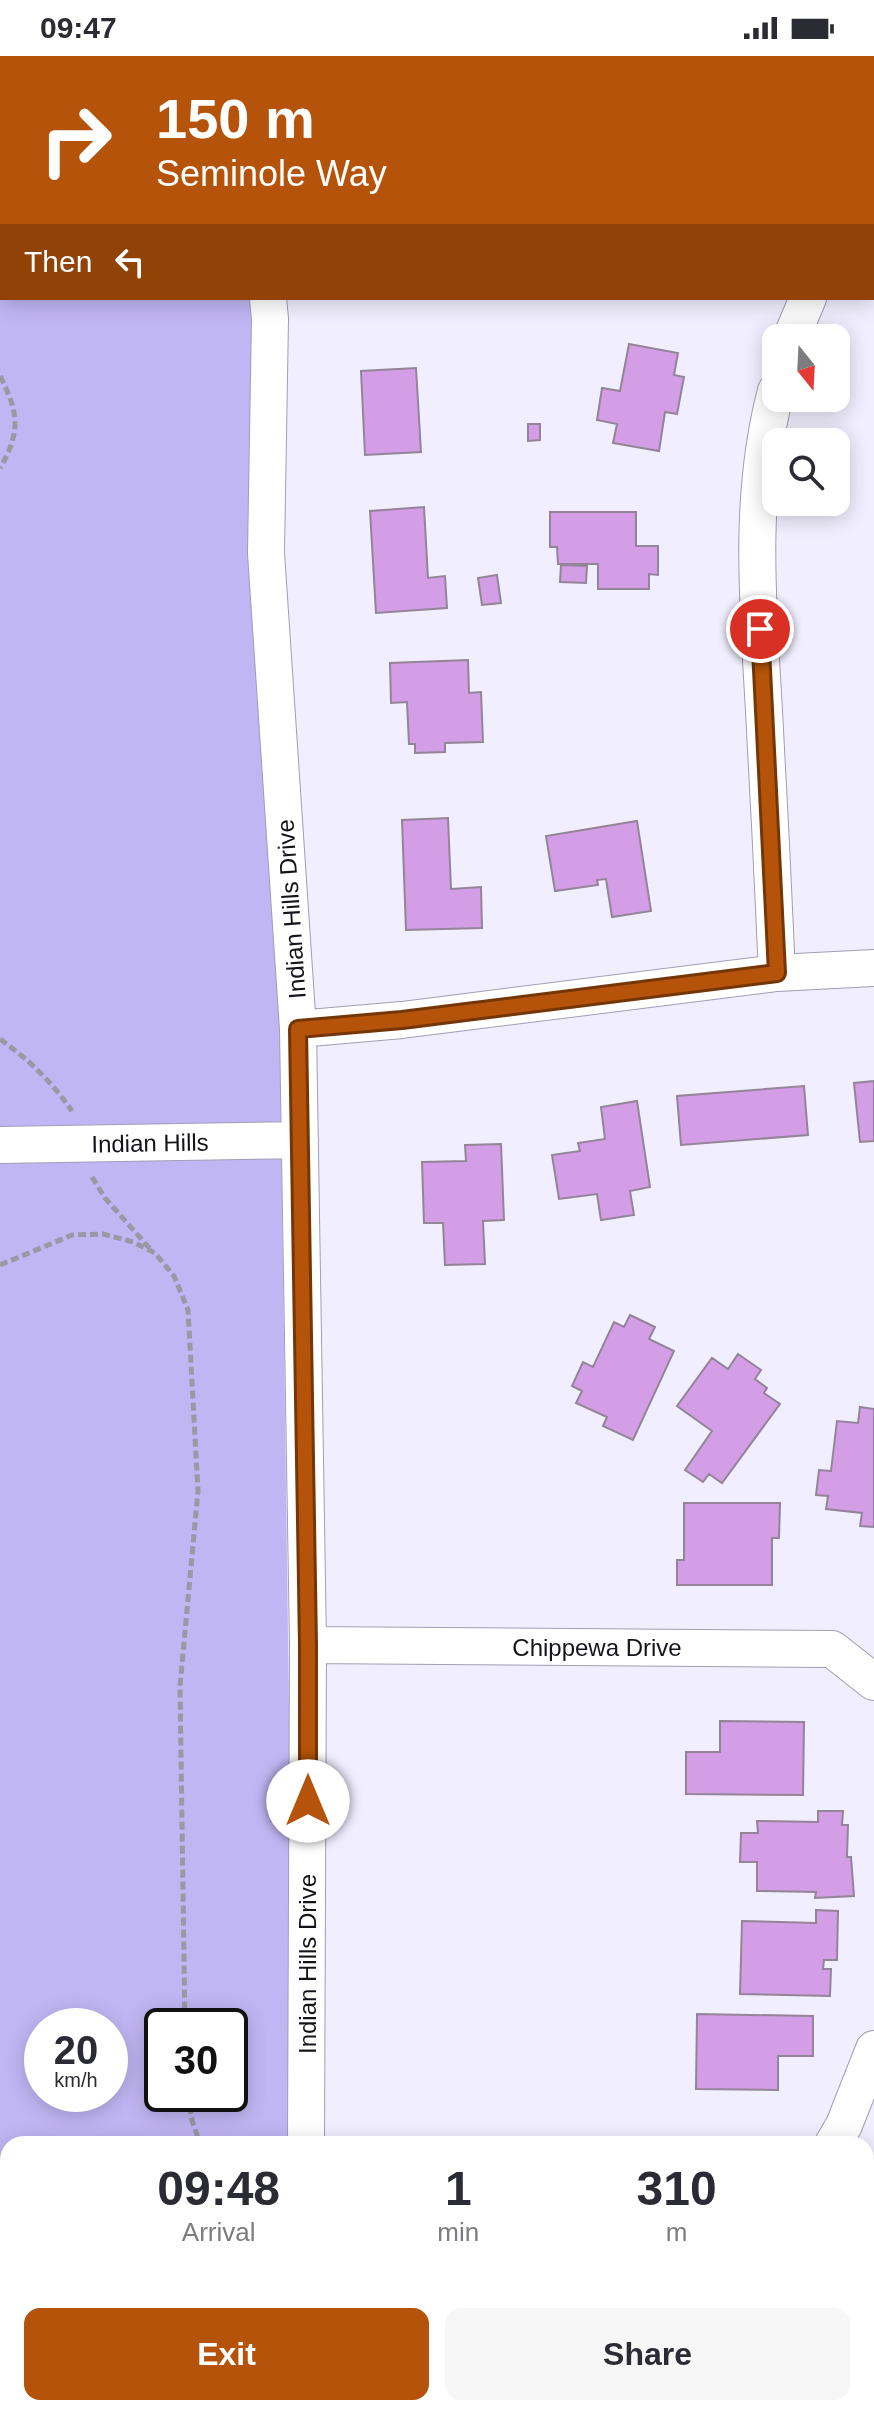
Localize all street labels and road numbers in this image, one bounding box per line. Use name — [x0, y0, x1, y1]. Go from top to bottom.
street label: Indian Hills Drive — [271, 818, 311, 1000]
street label: Indian Hills — [91, 1128, 209, 1158]
street label: Chippewa Drive — [512, 1634, 682, 1661]
street label: Indian Hills Drive — [294, 1874, 321, 2054]

